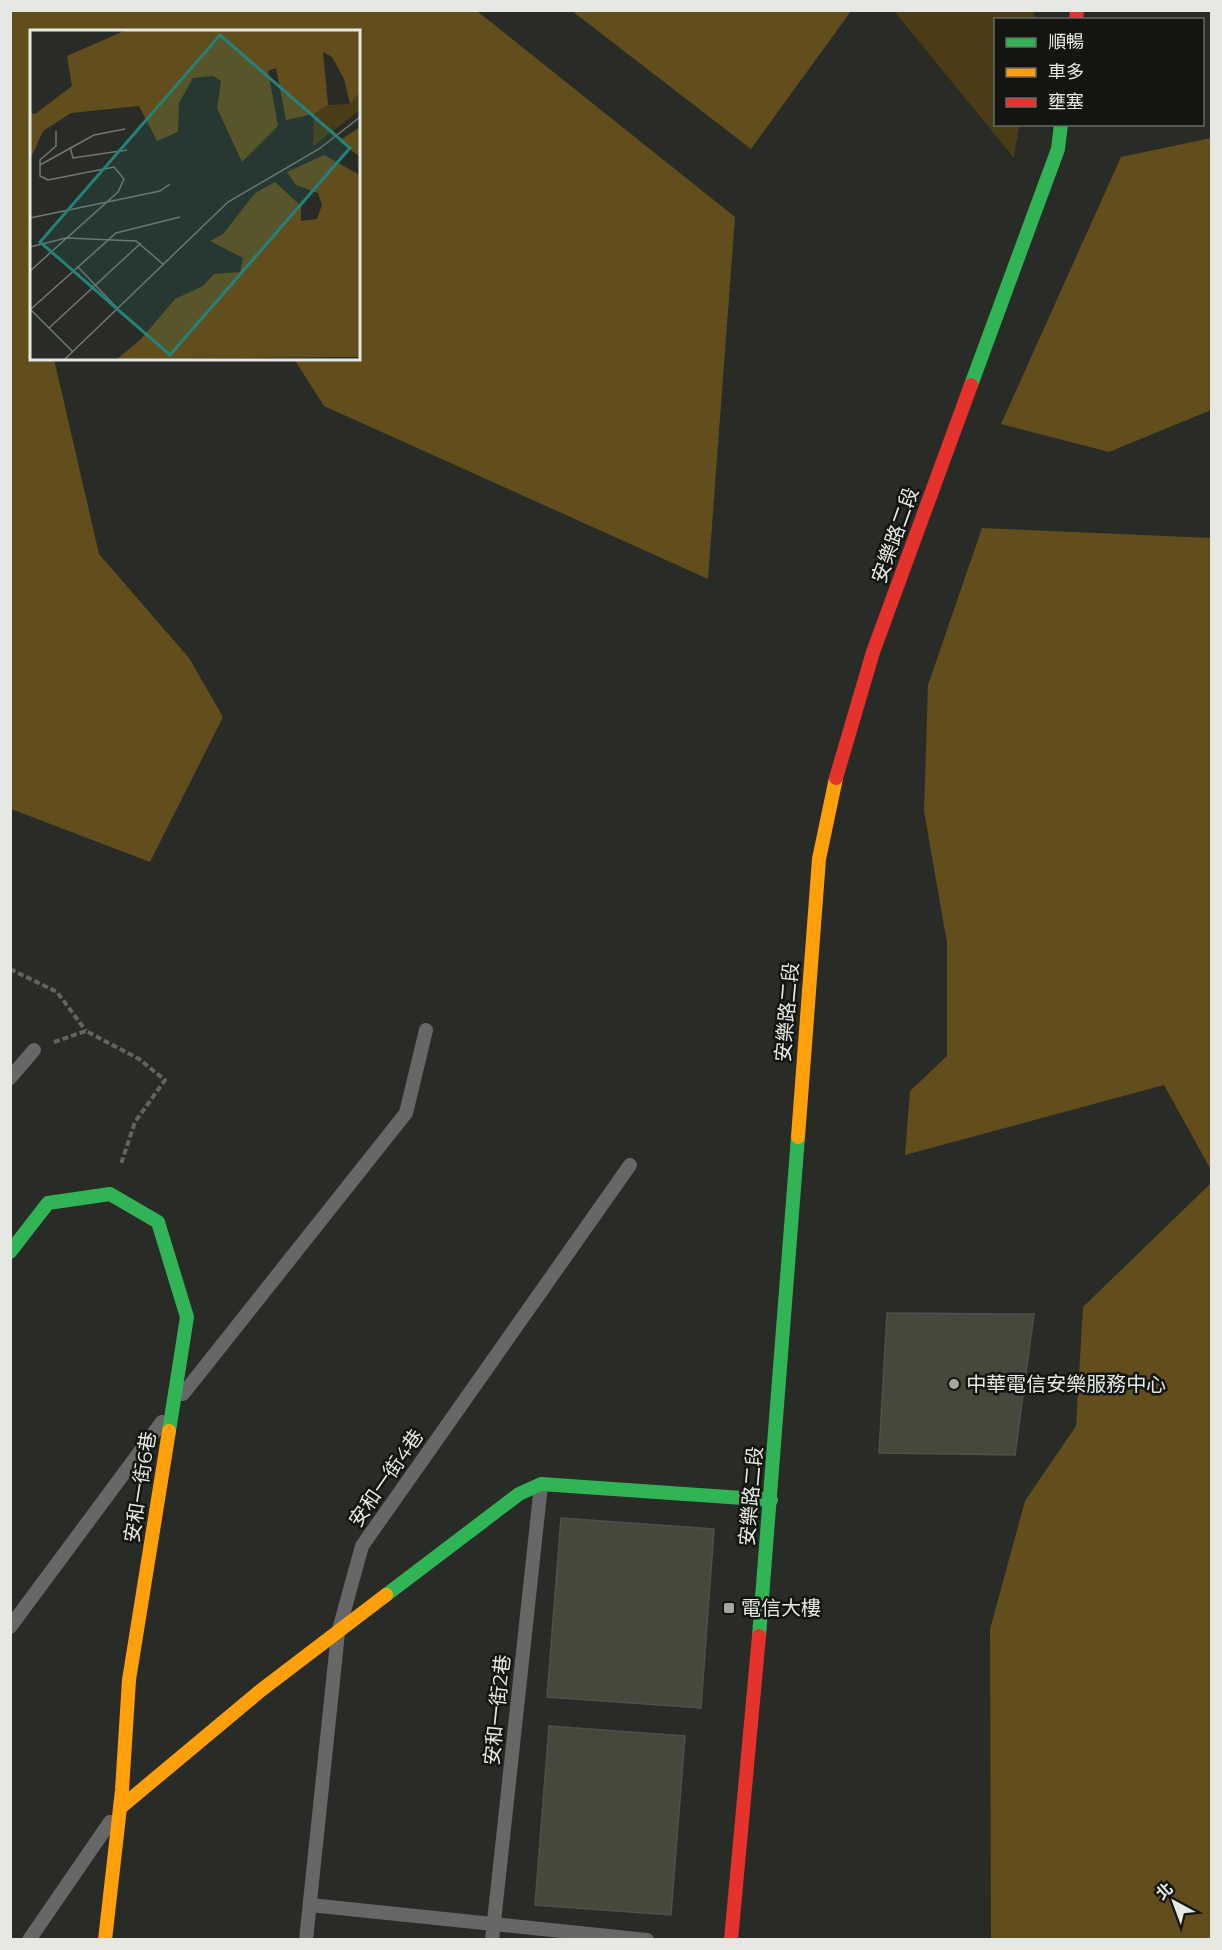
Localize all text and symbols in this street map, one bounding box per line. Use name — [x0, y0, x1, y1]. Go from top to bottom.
legend — [994, 18, 1204, 126]
inset map — [30, 30, 360, 360]
text: 順暢 — [1048, 31, 1084, 53]
text: 車多 — [1048, 61, 1084, 83]
text: 壅塞 — [1048, 91, 1084, 113]
street label: 安樂路二段 — [867, 484, 923, 586]
street label: 安樂路二段 — [771, 961, 803, 1063]
place label: 中華電信安樂服務中心 — [966, 1372, 1166, 1396]
marker: 中華電信安樂服務中心 — [947, 1377, 961, 1391]
street label: 安和一街4巷 — [344, 1425, 428, 1531]
street label: 安和一街6巷 — [119, 1430, 161, 1544]
street label: 安樂路二段 — [735, 1445, 767, 1547]
place label: 電信大樓 — [741, 1596, 821, 1620]
marker: 電信大樓 — [722, 1601, 736, 1615]
street label: 安和一街2巷 — [479, 1653, 515, 1767]
north arrow — [1144, 1872, 1204, 1932]
text: 北 — [1152, 1879, 1177, 1903]

